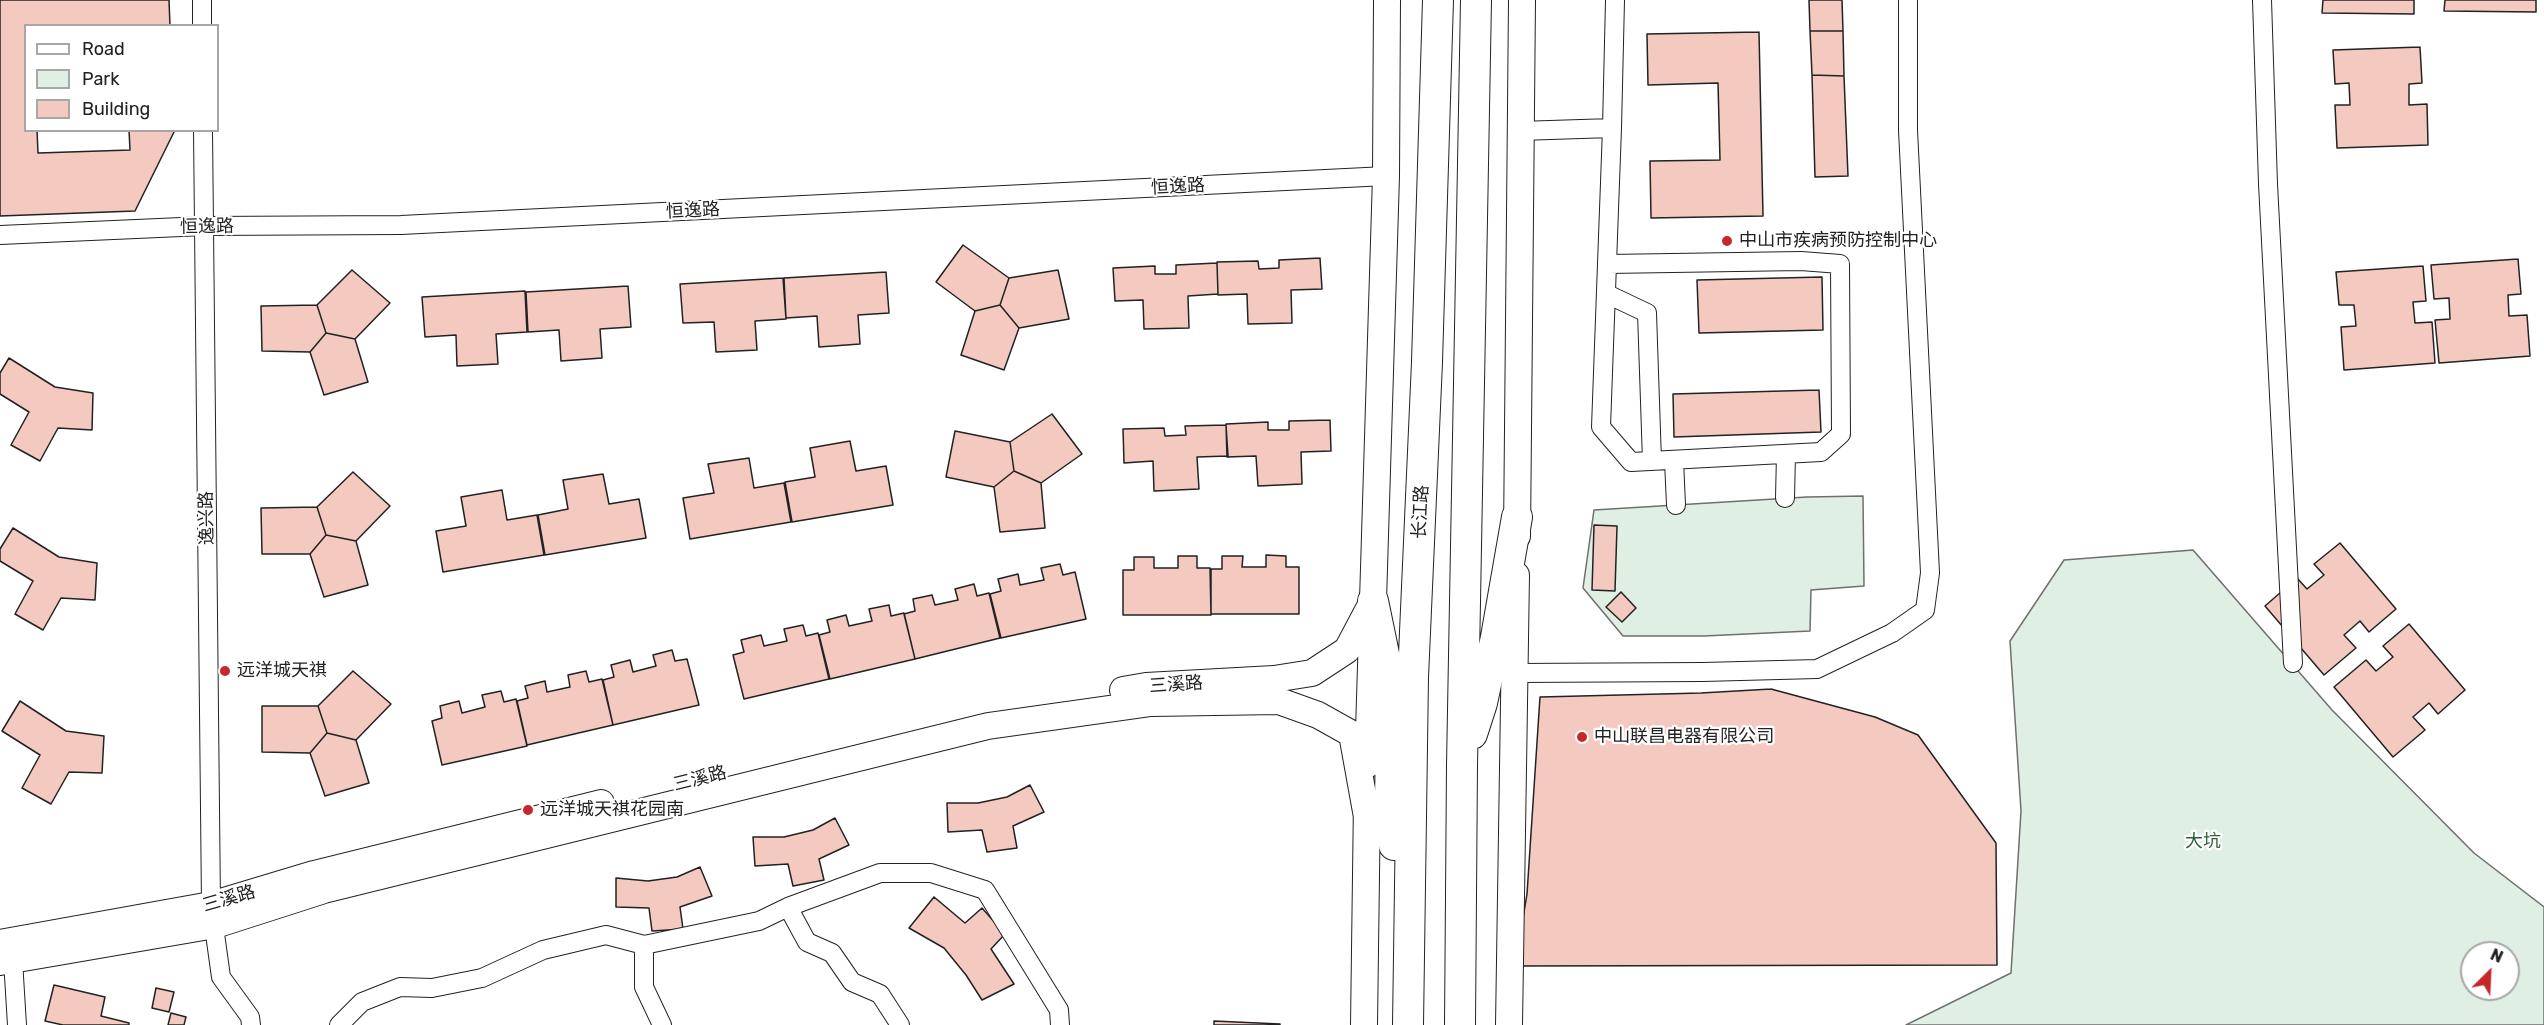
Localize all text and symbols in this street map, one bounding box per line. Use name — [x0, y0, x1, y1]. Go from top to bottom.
legend — [24, 24, 219, 132]
text: Road — [82, 38, 125, 60]
text: Park — [82, 68, 119, 90]
text: Building — [82, 98, 150, 120]
street label: 恒逸路 — [1150, 175, 1206, 199]
street label: 恒逸路 — [665, 199, 721, 223]
street label: 恒逸路 — [180, 216, 234, 238]
place label: 中山市疾病预防控制中心 — [1739, 230, 1937, 252]
marker: 中山市疾病预防控制中心 — [1720, 234, 1734, 248]
street label: 长江路 — [1409, 484, 1433, 540]
street label: 逸兴路 — [196, 491, 218, 545]
place label: 远洋城天祺 — [237, 660, 327, 682]
marker: 远洋城天祺 — [218, 664, 232, 678]
street label: 三溪路 — [1148, 672, 1204, 698]
place label: 中山联昌电器有限公司 — [1594, 726, 1774, 748]
marker: 中山联昌电器有限公司 — [1575, 730, 1589, 744]
street label: 三溪路 — [671, 762, 729, 796]
place label: 远洋城天祺花园南 — [540, 799, 684, 821]
marker: 远洋城天祺花园南 — [521, 803, 535, 817]
park label: 大坑 — [2185, 831, 2221, 853]
street label: 三溪路 — [200, 881, 258, 917]
north arrow — [2460, 941, 2520, 1001]
text: N — [2488, 945, 2506, 967]

